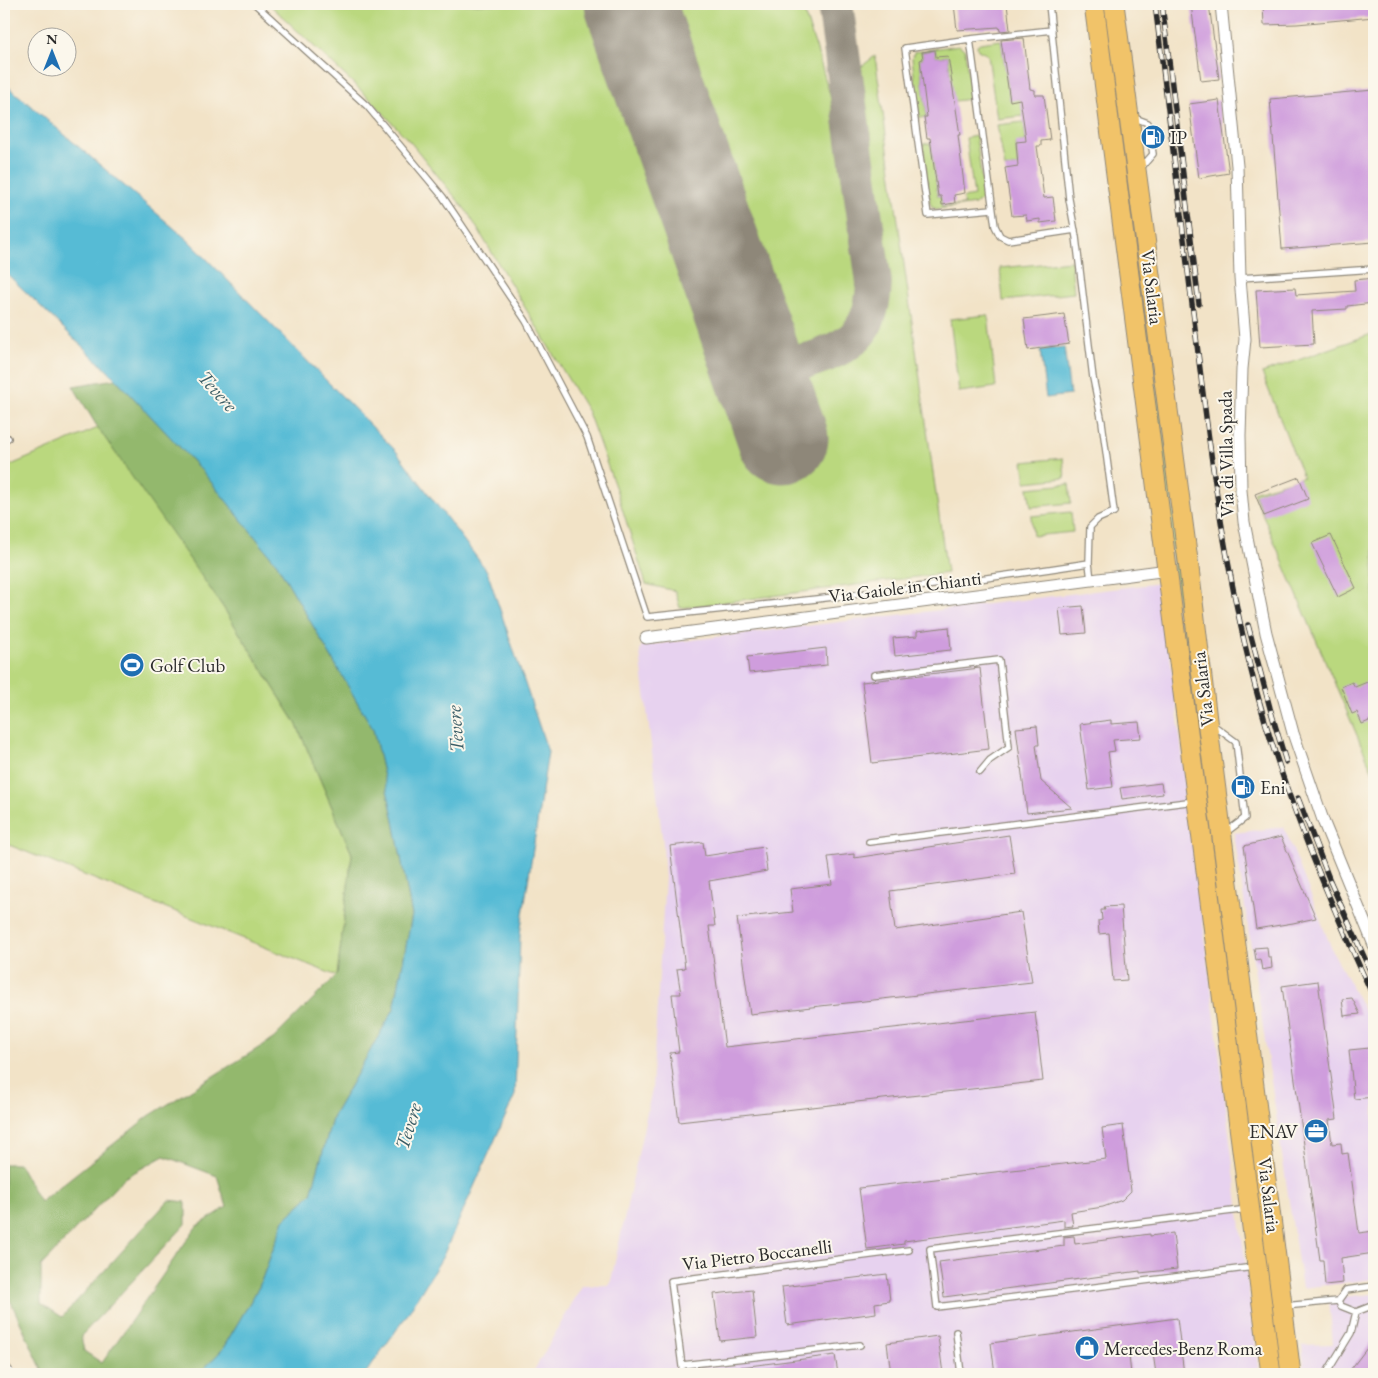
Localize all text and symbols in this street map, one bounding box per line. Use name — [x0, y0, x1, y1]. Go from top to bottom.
north arrow — [28, 28, 78, 78]
text: N — [46, 30, 58, 48]
fuel station icon: IP — [1140, 124, 1166, 150]
place label: IP — [1170, 125, 1187, 150]
street label: Via Salaria — [1135, 248, 1169, 326]
water label: Tevere — [193, 365, 244, 417]
street label: Via di Villa Spada — [1212, 390, 1240, 518]
street label: Via Gaiole in Chianti — [827, 565, 983, 609]
street label: Via Salaria — [1186, 650, 1220, 728]
sports icon: Golf Club — [119, 652, 145, 678]
place label: Golf Club — [150, 653, 225, 678]
water label: Tevere — [440, 704, 470, 753]
fuel station icon: Eni — [1230, 774, 1256, 800]
place label: Eni — [1260, 775, 1286, 800]
water label: Tevere — [389, 1099, 427, 1152]
office icon: ENAV — [1303, 1118, 1329, 1144]
place label: ENAV — [1249, 1119, 1298, 1144]
street label: Via Salaria — [1252, 1156, 1286, 1234]
street label: Via Pietro Boccanelli — [681, 1233, 834, 1277]
shop icon: Mercedes-Benz Roma — [1074, 1335, 1100, 1361]
place label: Mercedes-Benz Roma — [1104, 1336, 1263, 1361]

